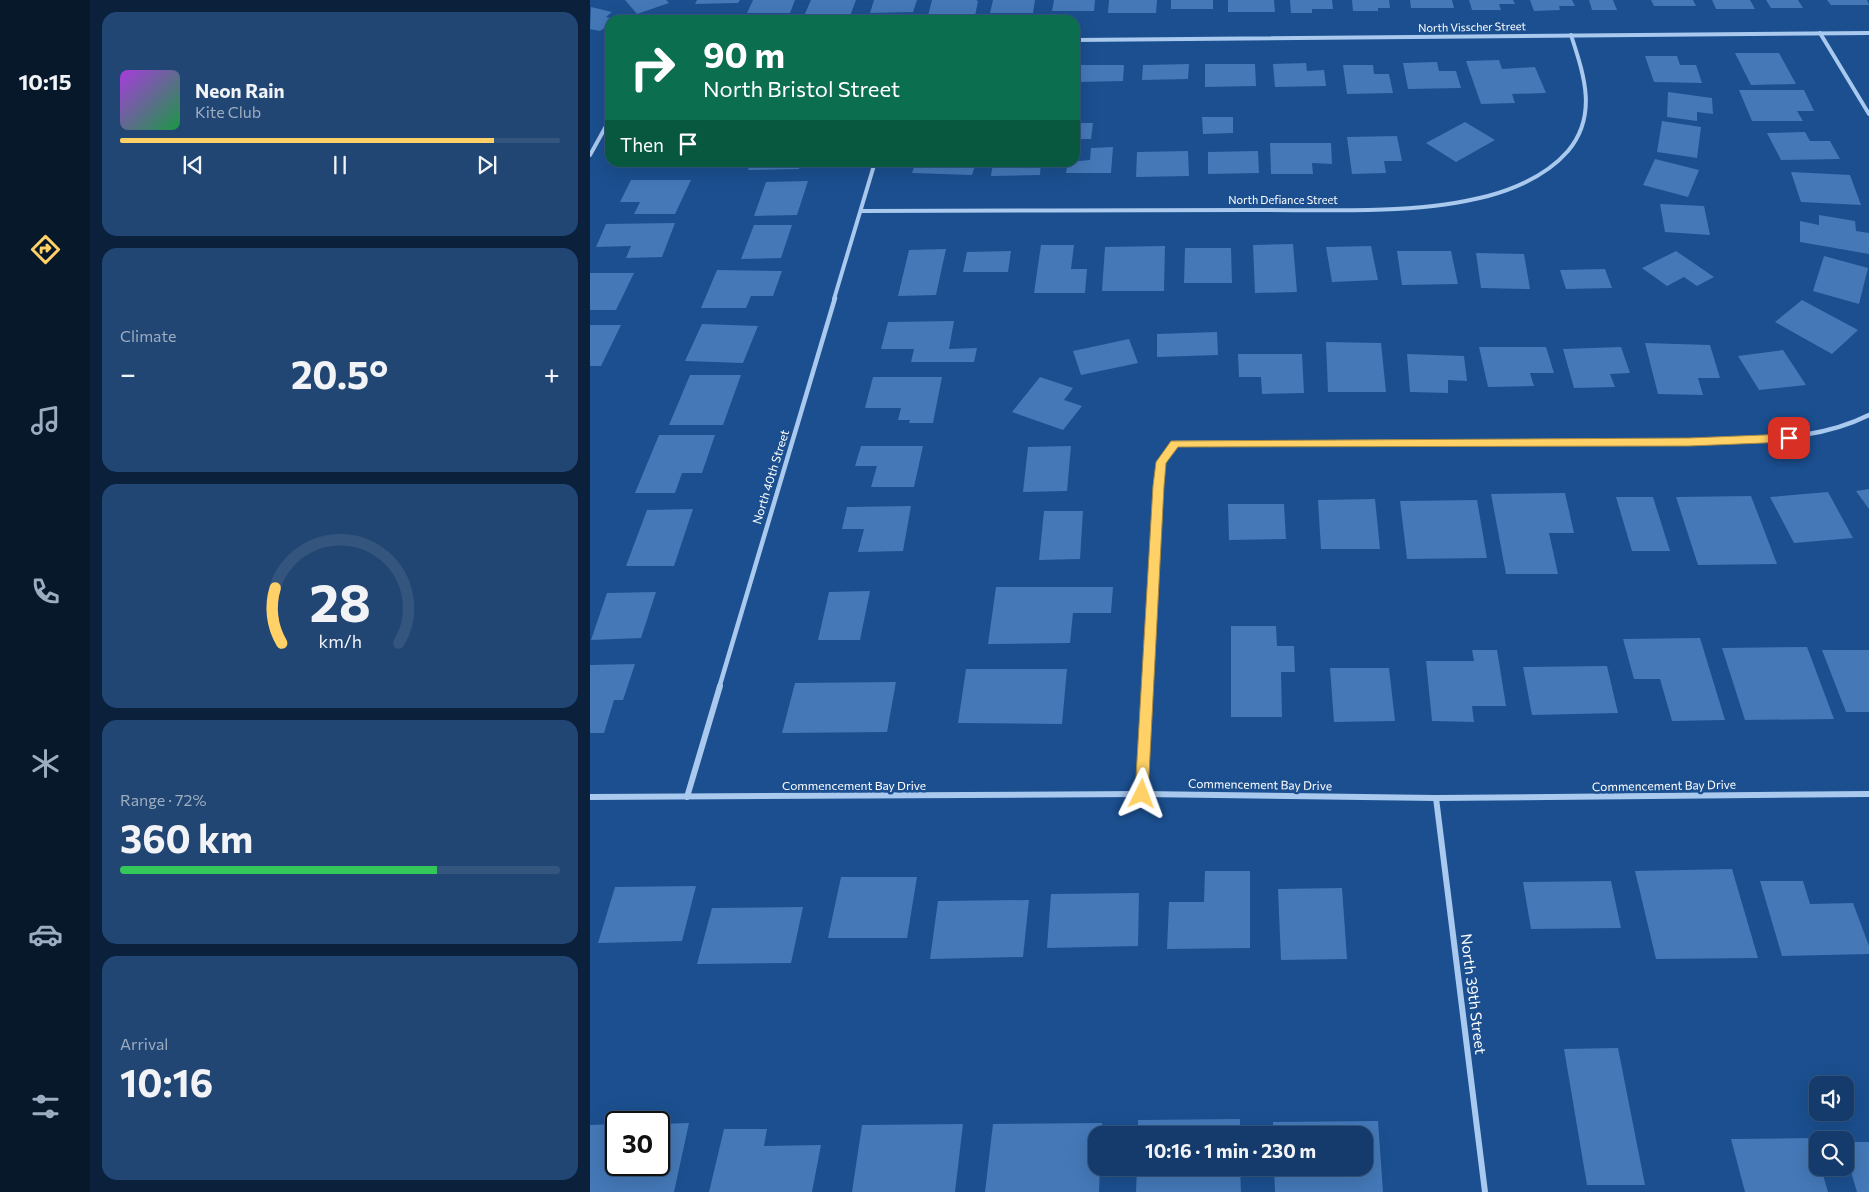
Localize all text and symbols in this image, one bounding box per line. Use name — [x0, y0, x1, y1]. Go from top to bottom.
street label: North Visscher Street — [1418, 19, 1526, 34]
text: 90 m — [703, 32, 785, 75]
icon: right — [620, 35, 685, 100]
text: 10:15 — [18, 68, 72, 95]
text: North Bristol Street — [703, 75, 900, 102]
text: Neon Rain — [195, 79, 285, 102]
text: Kite Club — [195, 102, 261, 121]
icon: arrive — [674, 130, 702, 158]
text: Then — [620, 133, 664, 156]
icon: previous — [179, 151, 207, 179]
icon: pause — [326, 151, 354, 179]
icon: next — [473, 151, 501, 179]
street label: North Defiance Street — [1228, 193, 1338, 206]
icon: directions — [28, 232, 63, 267]
text: Climate — [120, 326, 176, 345]
text: 20.5° — [291, 350, 388, 397]
text: − — [120, 356, 136, 390]
text: + — [544, 356, 560, 390]
icon: music — [28, 403, 63, 438]
pin — [1768, 417, 1810, 459]
icon: arrive — [1775, 424, 1803, 452]
street label: North 40th Street — [749, 428, 791, 526]
text: 28 — [309, 569, 371, 633]
icon: phone — [28, 574, 63, 609]
text: km/h — [318, 630, 362, 652]
icon: climate — [28, 746, 63, 781]
position arrow — [1115, 767, 1167, 819]
street label: Commencement Bay Drive — [1188, 776, 1332, 792]
street label: Commencement Bay Drive — [1592, 777, 1736, 793]
street label: Commencement Bay Drive — [782, 778, 926, 792]
text: Range · 72% — [120, 790, 206, 809]
text: 360 km — [120, 814, 253, 861]
icon: car — [28, 917, 63, 952]
street label: North 39th Street — [1458, 932, 1490, 1055]
text: Arrival — [120, 1034, 168, 1053]
text: 10:16 — [120, 1058, 213, 1105]
map controls — [1809, 1076, 1854, 1176]
button: sound — [1809, 1076, 1854, 1121]
icon: filters — [28, 1089, 63, 1124]
speed limit sign: 30 — [605, 1111, 670, 1176]
button: search — [1809, 1131, 1854, 1176]
text: 10:16 · 1 min · 230 m — [1145, 1139, 1316, 1162]

